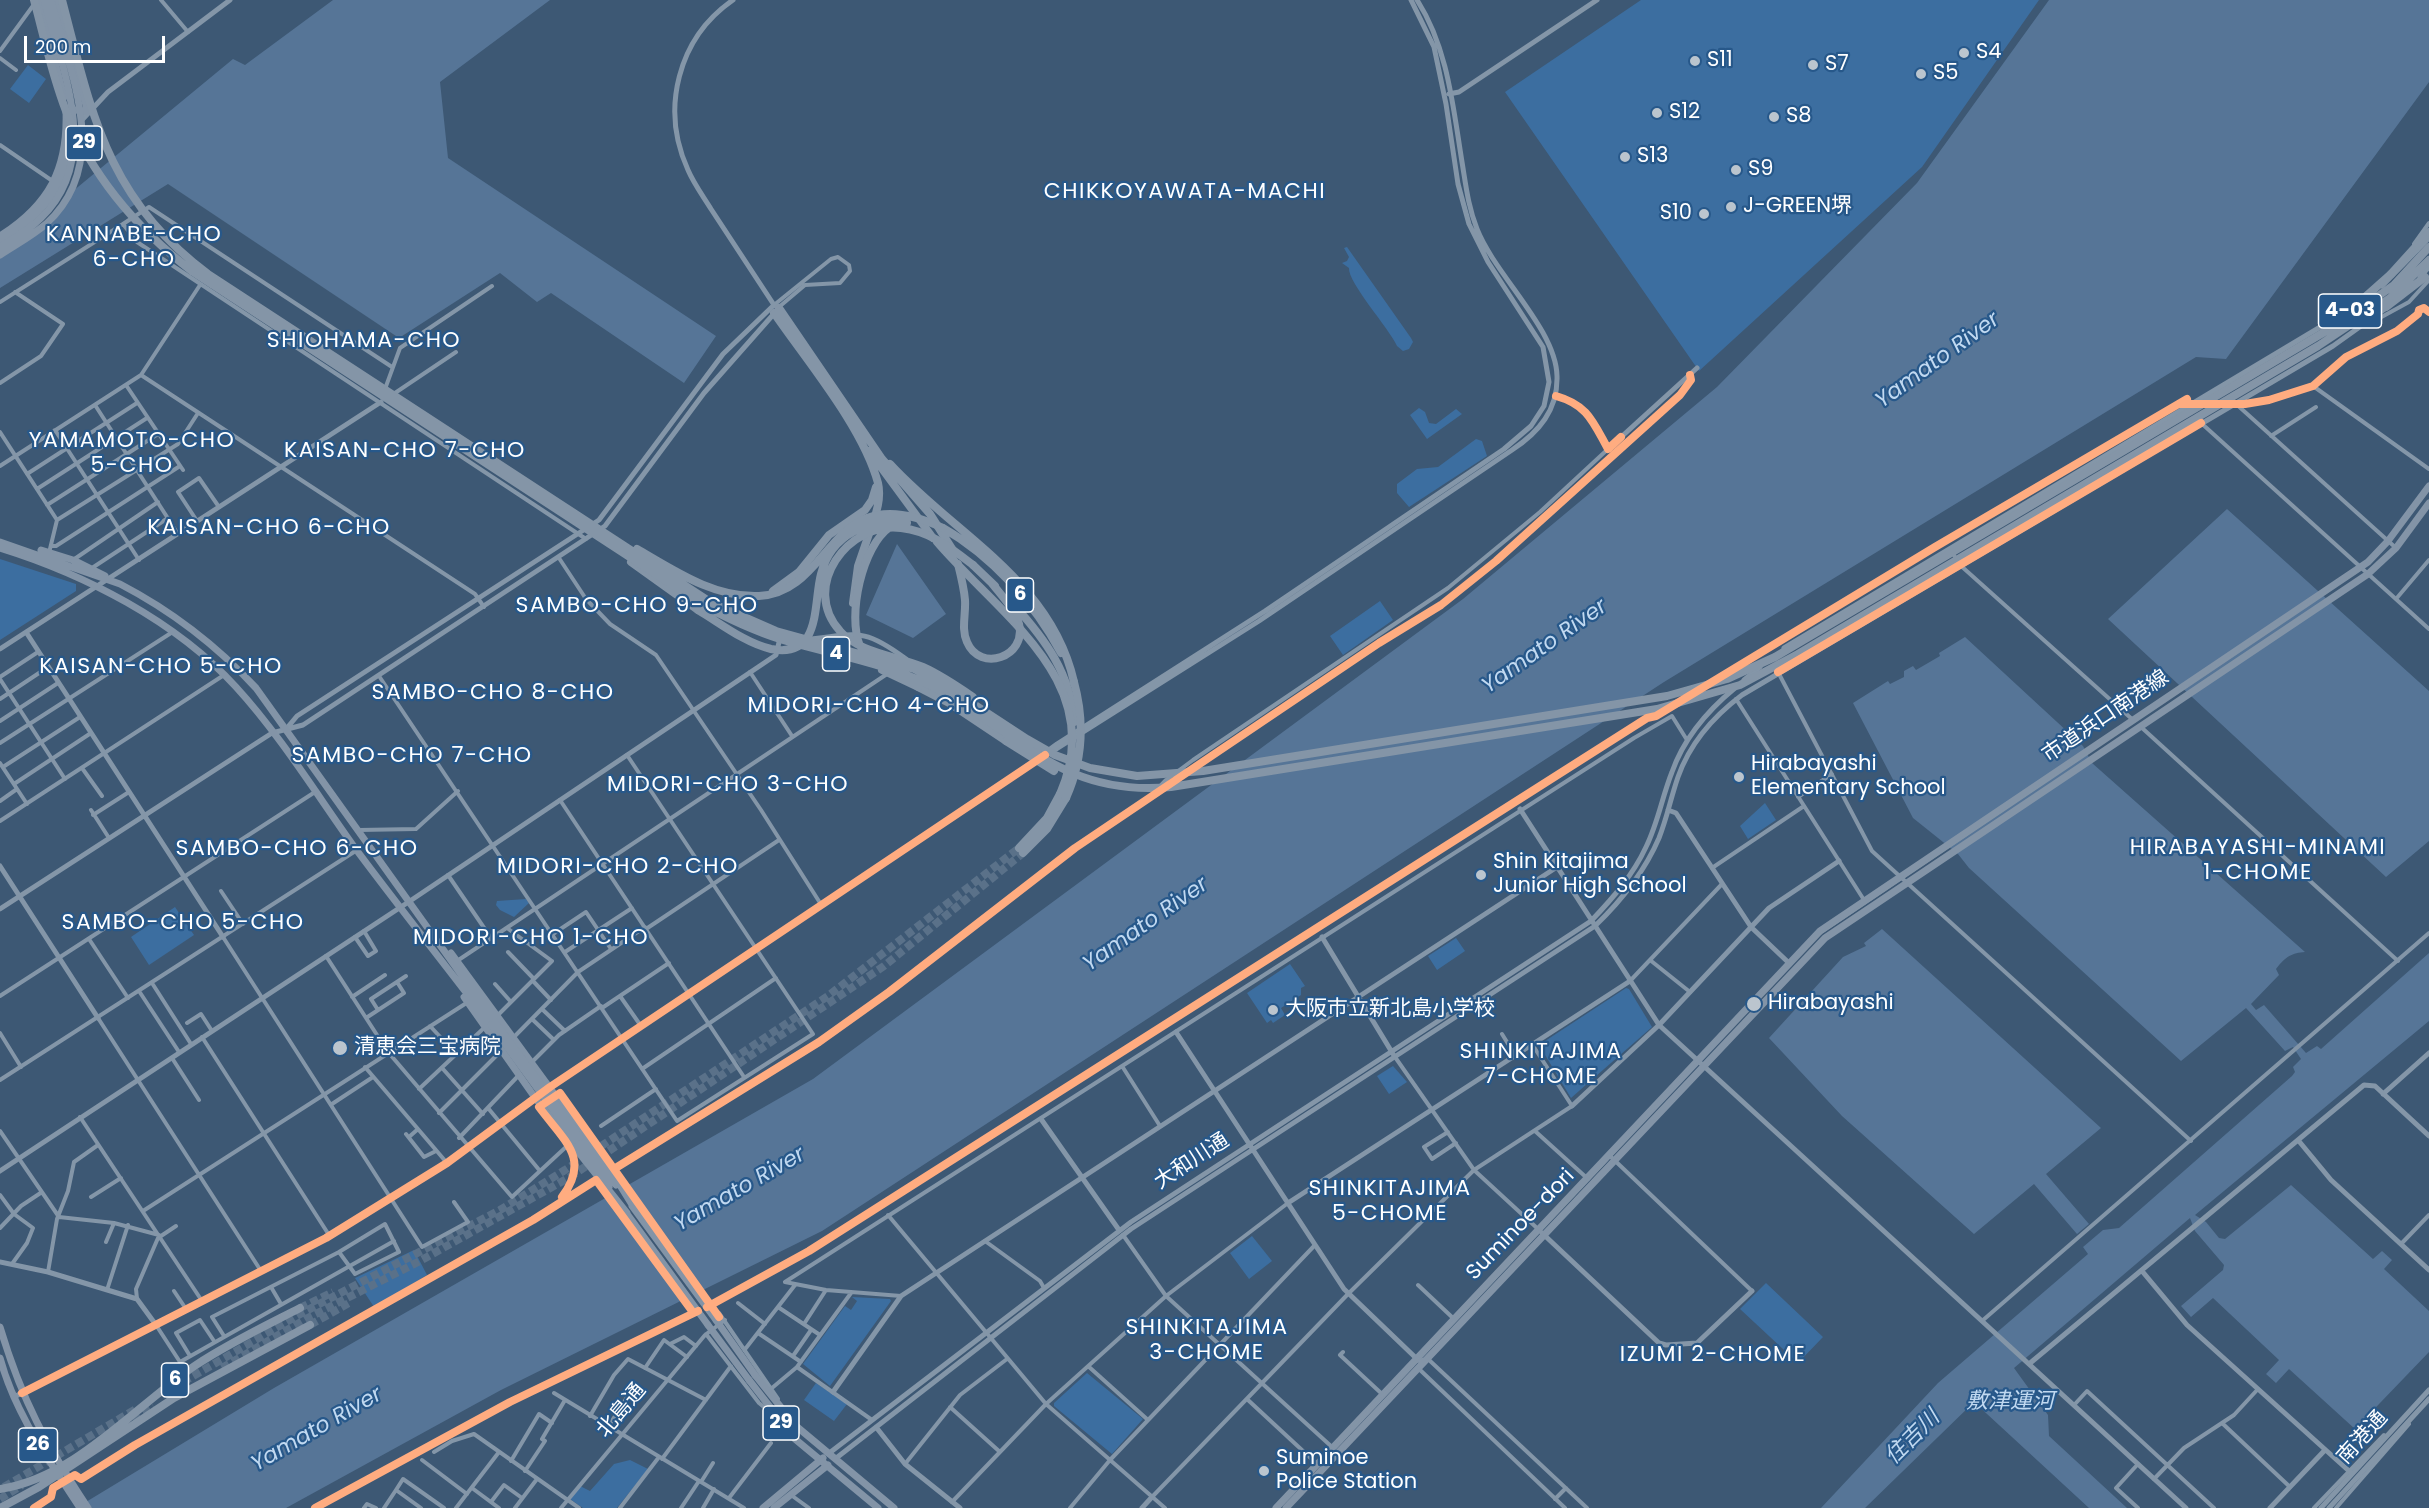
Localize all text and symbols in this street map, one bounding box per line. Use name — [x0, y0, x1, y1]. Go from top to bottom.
scale bar — [27, 24, 168, 62]
text: 200 m — [35, 34, 91, 59]
place label: S4 — [1976, 40, 2002, 66]
marker: S4 — [1957, 46, 1971, 60]
place label: S11 — [1707, 48, 1733, 74]
place label: S7 — [1825, 52, 1849, 78]
marker: S11 — [1688, 54, 1702, 68]
marker: S7 — [1806, 58, 1820, 72]
place label: S5 — [1933, 61, 1959, 87]
marker: S5 — [1914, 67, 1928, 81]
place label: S12 — [1669, 100, 1700, 126]
place label: S8 — [1786, 104, 1812, 130]
marker: S12 — [1650, 106, 1664, 120]
marker: S8 — [1767, 110, 1781, 124]
road number: 29 — [66, 126, 102, 160]
place label: S13 — [1637, 144, 1668, 170]
marker: S13 — [1618, 150, 1632, 164]
place label: S9 — [1748, 157, 1774, 183]
marker: S9 — [1729, 163, 1743, 177]
district label: CHIKKOYAWATA-MACHI — [1044, 179, 1326, 205]
place label: J-GREEN堺 — [1743, 194, 1852, 220]
marker: J-GREEN堺 — [1724, 200, 1738, 214]
place label: S10 — [1660, 201, 1692, 227]
marker: S10 — [1697, 207, 1711, 221]
district label: KANNABE-CHO 6-CHO — [46, 222, 222, 274]
road number: 4-03 — [2318, 294, 2382, 328]
water label: Yamato River — [1871, 307, 2005, 415]
district label: SHIOHAMA-CHO — [267, 328, 461, 354]
district label: YAMAMOTO-CHO 5-CHO — [29, 428, 235, 480]
district label: KAISAN-CHO 7-CHO — [284, 438, 526, 464]
district label: KAISAN-CHO 6-CHO — [147, 515, 391, 541]
road number: 6 — [1006, 578, 1034, 612]
district label: SAMBO-CHO 9-CHO — [516, 593, 758, 619]
water label: Yamato River — [1477, 594, 1613, 700]
road number: 4 — [822, 637, 850, 671]
district label: KAISAN-CHO 5-CHO — [39, 654, 283, 680]
street label: 市道浜口南港線 — [2038, 665, 2174, 769]
district label: SAMBO-CHO 8-CHO — [372, 680, 614, 706]
district label: MIDORI-CHO 4-CHO — [748, 693, 990, 719]
district label: SAMBO-CHO 7-CHO — [291, 743, 533, 769]
place label: Hirabayashi Elementary School — [1751, 752, 1946, 802]
marker: Hirabayashi Elementary School — [1732, 770, 1746, 784]
district label: MIDORI-CHO 3-CHO — [607, 772, 849, 798]
district label: HIRABAYASHI-MINAMI 1-CHOME — [2130, 835, 2386, 886]
district label: SAMBO-CHO 6-CHO — [175, 836, 419, 862]
place label: Shin Kitajima Junior High School — [1493, 850, 1687, 900]
district label: MIDORI-CHO 2-CHO — [497, 854, 739, 880]
marker: Shin Kitajima Junior High School — [1474, 868, 1488, 882]
water label: Yamato River — [1078, 872, 1214, 978]
district label: SAMBO-CHO 5-CHO — [62, 910, 304, 936]
district label: MIDORI-CHO 1-CHO — [413, 925, 649, 951]
place label: Hirabayashi — [1768, 991, 1894, 1017]
marker: Hirabayashi — [1745, 995, 1763, 1013]
place label: 大阪市立新北島小学校 — [1285, 997, 1495, 1023]
marker: 大阪市立新北島小学校 — [1266, 1003, 1280, 1017]
place label: 清恵会三宝病院 — [354, 1035, 501, 1061]
marker: 清恵会三宝病院 — [331, 1039, 349, 1057]
district label: SHINKITAJIMA 7-CHOME — [1459, 1039, 1623, 1090]
street label: 大和川通 — [1150, 1129, 1234, 1195]
water label: Yamato River — [670, 1142, 810, 1238]
street label: Suminoe-dori — [1462, 1164, 1580, 1286]
district label: SHINKITAJIMA 5-CHOME — [1308, 1176, 1472, 1228]
district label: SHINKITAJIMA 3-CHOME — [1125, 1315, 1289, 1366]
district label: IZUMI 2-CHOME — [1620, 1342, 1806, 1368]
road number: 6 — [162, 1363, 188, 1397]
street label: 北島通 — [592, 1379, 652, 1443]
water label: Yamato River — [247, 1382, 387, 1478]
water label: 敷津運河 — [1966, 1389, 2054, 1415]
water label: 住吉川 — [1880, 1405, 1946, 1471]
road number: 29 — [763, 1406, 799, 1440]
street label: 南港通 — [2333, 1406, 2393, 1470]
road number: 26 — [18, 1428, 57, 1462]
place label: Suminoe Police Station — [1276, 1446, 1417, 1496]
marker: Suminoe Police Station — [1257, 1464, 1271, 1478]

